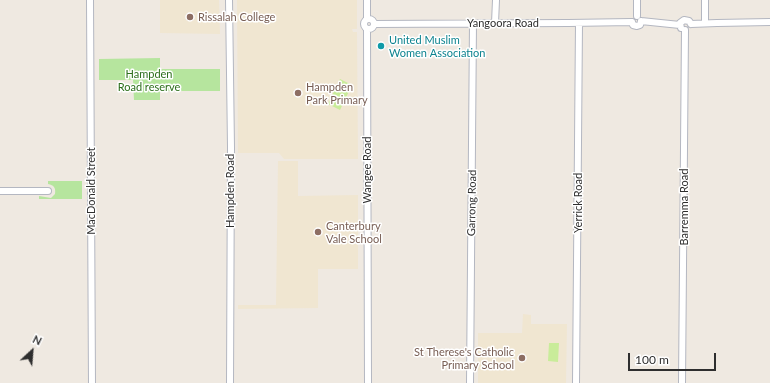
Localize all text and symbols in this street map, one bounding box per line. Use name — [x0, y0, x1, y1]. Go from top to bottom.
place label: Rissalah College — [198, 10, 275, 24]
marker: Rissalah College — [185, 12, 195, 22]
street label: Yangoora Road — [467, 16, 539, 30]
place label: United Muslim Women Association — [389, 33, 485, 59]
marker: United Muslim Women Association — [376, 41, 386, 51]
park label: Hampden Road reserve — [118, 67, 180, 93]
place label: Hampden Park Primary — [306, 80, 368, 106]
marker: Hampden Park Primary — [293, 88, 303, 98]
street label: Wangee Road — [360, 137, 374, 203]
street label: MacDonald Street — [84, 147, 98, 235]
street label: Hampden Road — [223, 154, 237, 228]
street label: Barremma Road — [677, 169, 691, 245]
street label: Garrong Road — [465, 170, 479, 236]
street label: Yerrick Road — [571, 173, 585, 233]
place label: Canterbury Vale School — [326, 219, 382, 245]
marker: Canterbury Vale School — [313, 227, 323, 237]
north arrow — [12, 331, 52, 371]
text: N — [31, 332, 44, 347]
place label: St Therese's Catholic Primary School — [414, 345, 514, 371]
scale bar — [630, 345, 718, 371]
text: 100 m — [635, 352, 669, 367]
marker: St Therese's Catholic Primary School — [517, 353, 527, 363]

